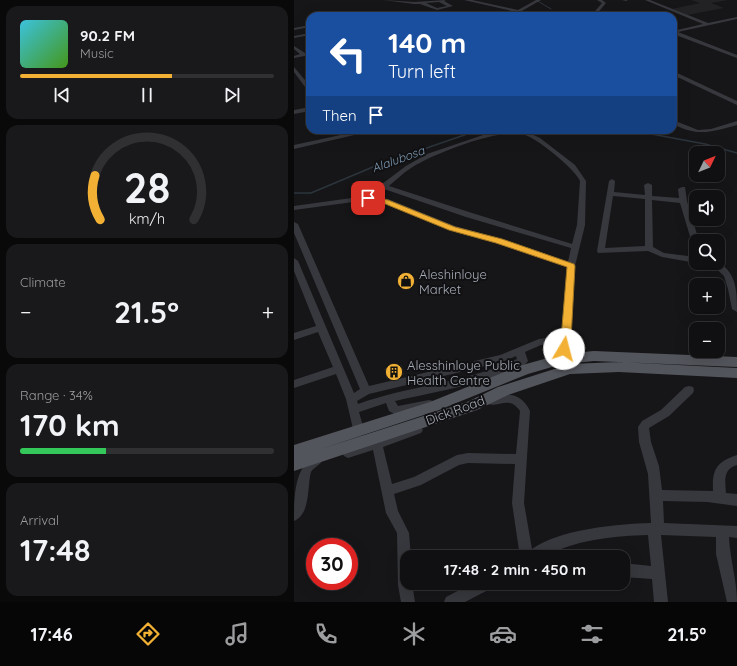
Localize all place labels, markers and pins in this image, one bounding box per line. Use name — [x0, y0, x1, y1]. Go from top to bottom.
pin — [351, 181, 385, 215]
place label: Aleshinloye Market — [419, 266, 487, 297]
shop icon: Aleshinloye Market — [396, 271, 416, 291]
place label: Alesshinloye Public Health Centre — [407, 357, 520, 388]
building icon: Alesshinloye Public Health Centre — [384, 362, 404, 382]

